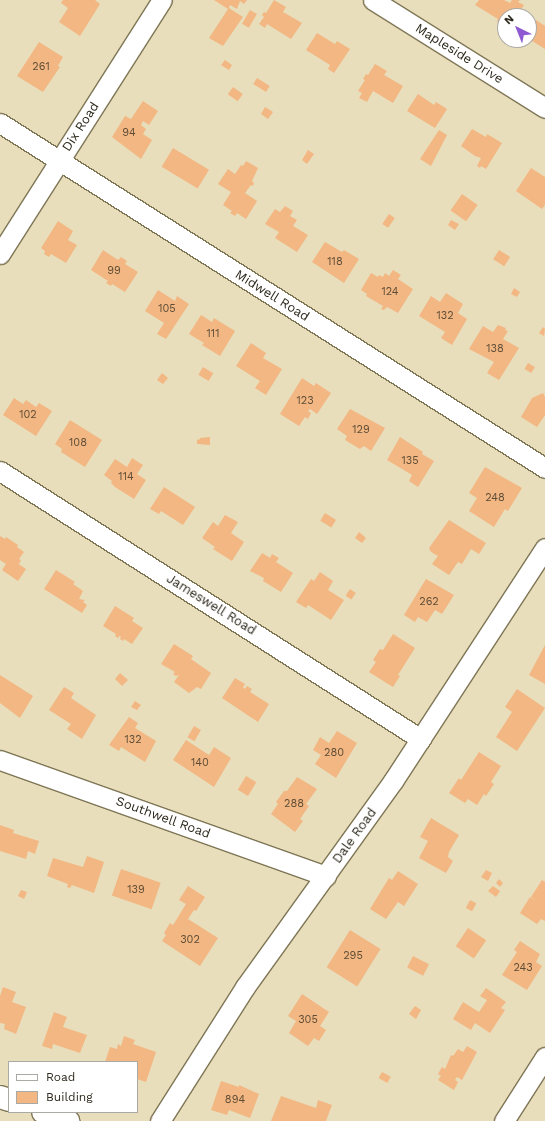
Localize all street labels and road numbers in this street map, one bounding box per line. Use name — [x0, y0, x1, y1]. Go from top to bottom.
street label: Mapleside Drive — [412, 21, 506, 87]
street label: Dix Road — [59, 99, 103, 155]
street label: Midwell Road — [232, 267, 312, 325]
street label: Jameswell Road — [163, 571, 259, 639]
street label: Southwell Road — [113, 794, 213, 842]
street label: Dale Road — [330, 805, 380, 867]

